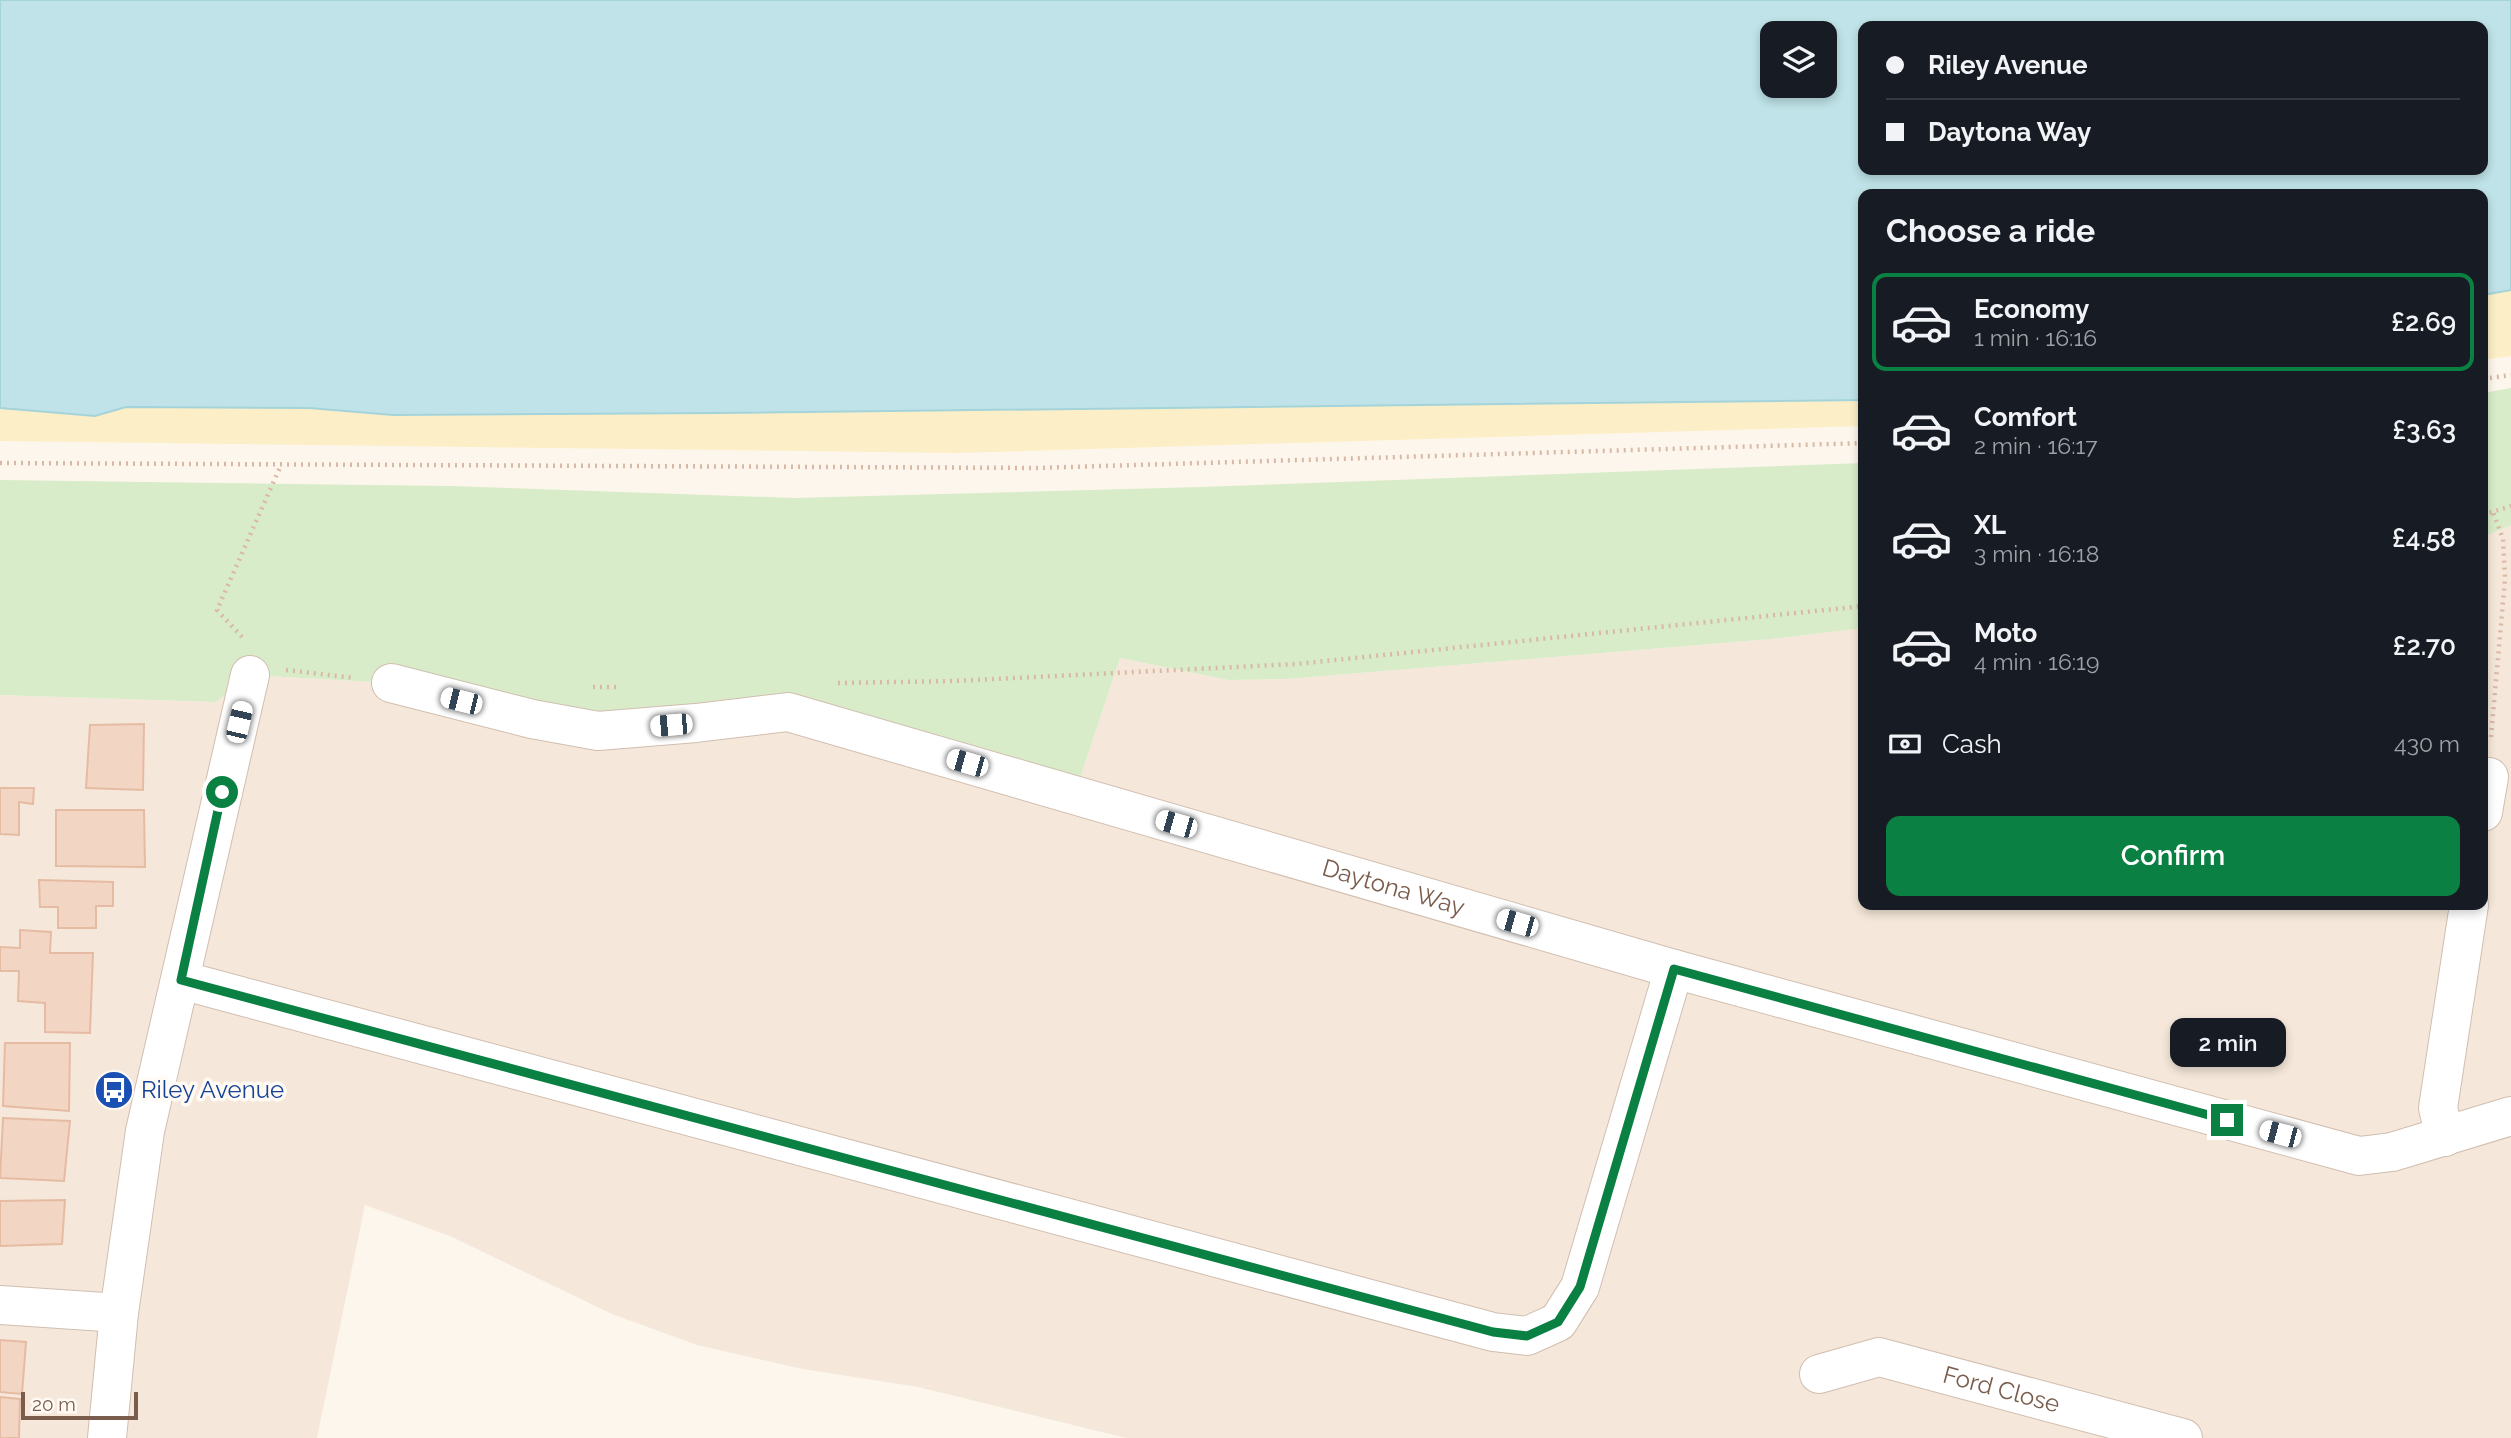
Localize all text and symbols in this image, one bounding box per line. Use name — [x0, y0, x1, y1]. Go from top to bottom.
map controls — [1760, 21, 1837, 98]
button: layers — [1760, 21, 1837, 98]
text: Riley Avenue — [1928, 50, 2088, 80]
text: Daytona Way — [1928, 117, 2091, 147]
text: Choose a ride — [1886, 212, 2095, 249]
icon: car — [1890, 291, 1953, 354]
text: Economy — [1974, 294, 2089, 324]
text: £2.69 — [2391, 307, 2456, 337]
text: 1 min · 16:16 — [1974, 324, 2097, 351]
icon: car — [1890, 399, 1953, 462]
text: Comfort — [1974, 402, 2077, 432]
text: £3.63 — [2392, 415, 2456, 445]
text: 2 min · 16:17 — [1974, 432, 2098, 459]
icon: car — [1890, 507, 1953, 570]
text: XL — [1974, 510, 2006, 540]
text: £4.58 — [2392, 523, 2456, 553]
text: 3 min · 16:18 — [1974, 540, 2099, 567]
icon: car — [1890, 615, 1953, 678]
text: Moto — [1974, 618, 2037, 648]
text: £2.70 — [2393, 631, 2456, 661]
text: 4 min · 16:19 — [1974, 648, 2099, 675]
car — [439, 686, 484, 716]
car — [225, 699, 254, 745]
car — [650, 713, 693, 737]
icon: cash — [1886, 725, 1924, 763]
text: Cash — [1942, 729, 2002, 759]
text: 430 m — [2394, 730, 2460, 757]
car — [944, 747, 991, 779]
route start — [206, 776, 238, 808]
car — [1153, 808, 1200, 840]
button: Confirm — [1886, 816, 2460, 896]
street label: Daytona Way — [1319, 853, 1468, 922]
car — [1494, 907, 1541, 939]
callout: 2 min — [2169, 1018, 2285, 1068]
text: 2 min — [2199, 1029, 2257, 1056]
bus stop icon: Riley Avenue — [93, 1069, 135, 1111]
place label: Riley Avenue — [141, 1075, 284, 1104]
route end — [2211, 1104, 2243, 1136]
car — [2257, 1118, 2304, 1150]
street label: Ford Close — [1940, 1360, 2063, 1419]
scale bar — [21, 1389, 138, 1421]
text: 20 m — [32, 1393, 76, 1415]

